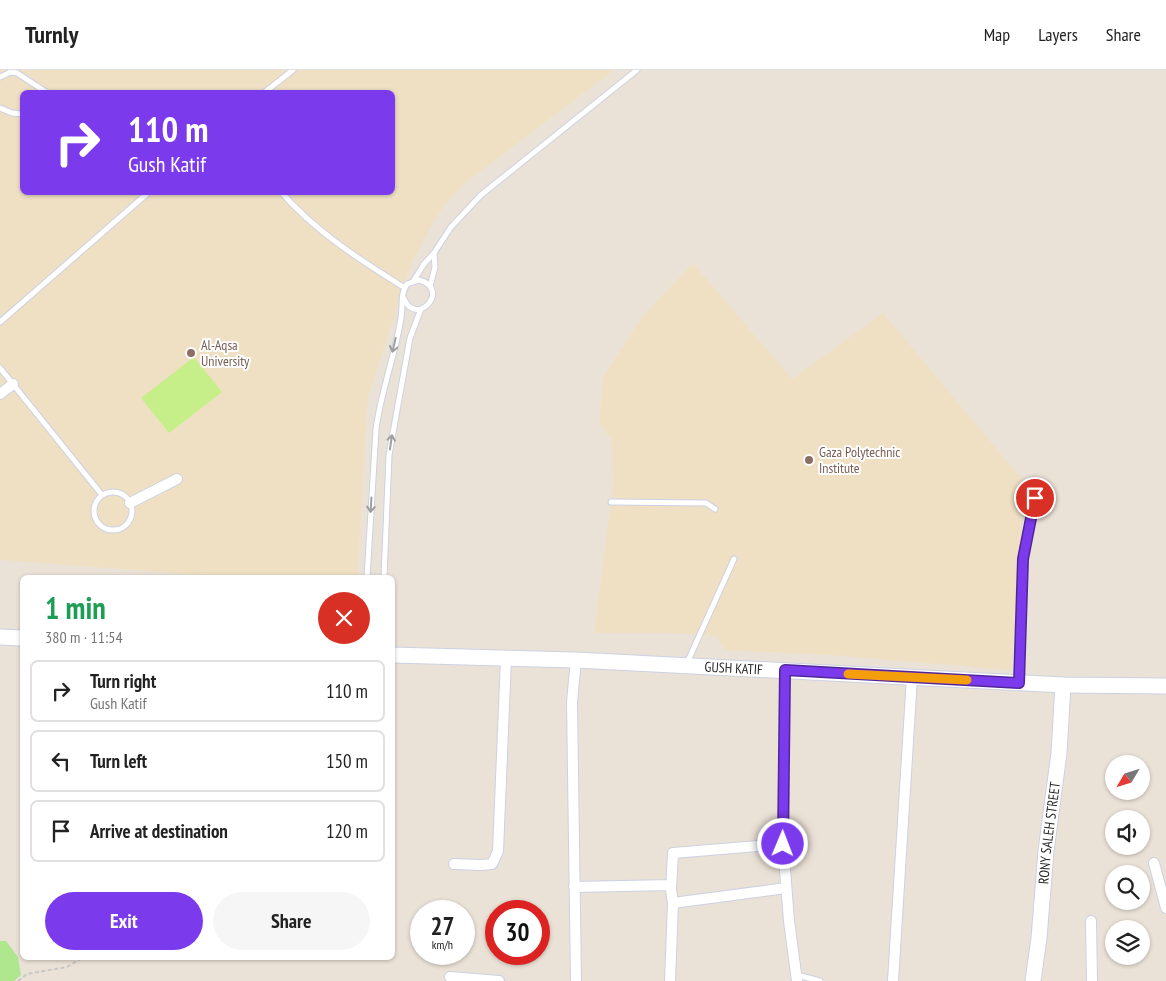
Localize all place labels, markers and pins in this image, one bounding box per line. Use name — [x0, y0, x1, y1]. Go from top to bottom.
place label: Al-Aqsa University — [201, 336, 250, 370]
marker: Al-Aqsa University — [185, 347, 197, 359]
place label: Gaza Polytechnic Institute — [819, 443, 900, 477]
marker: Gaza Polytechnic Institute — [803, 454, 815, 466]
pin — [1014, 477, 1056, 519]

